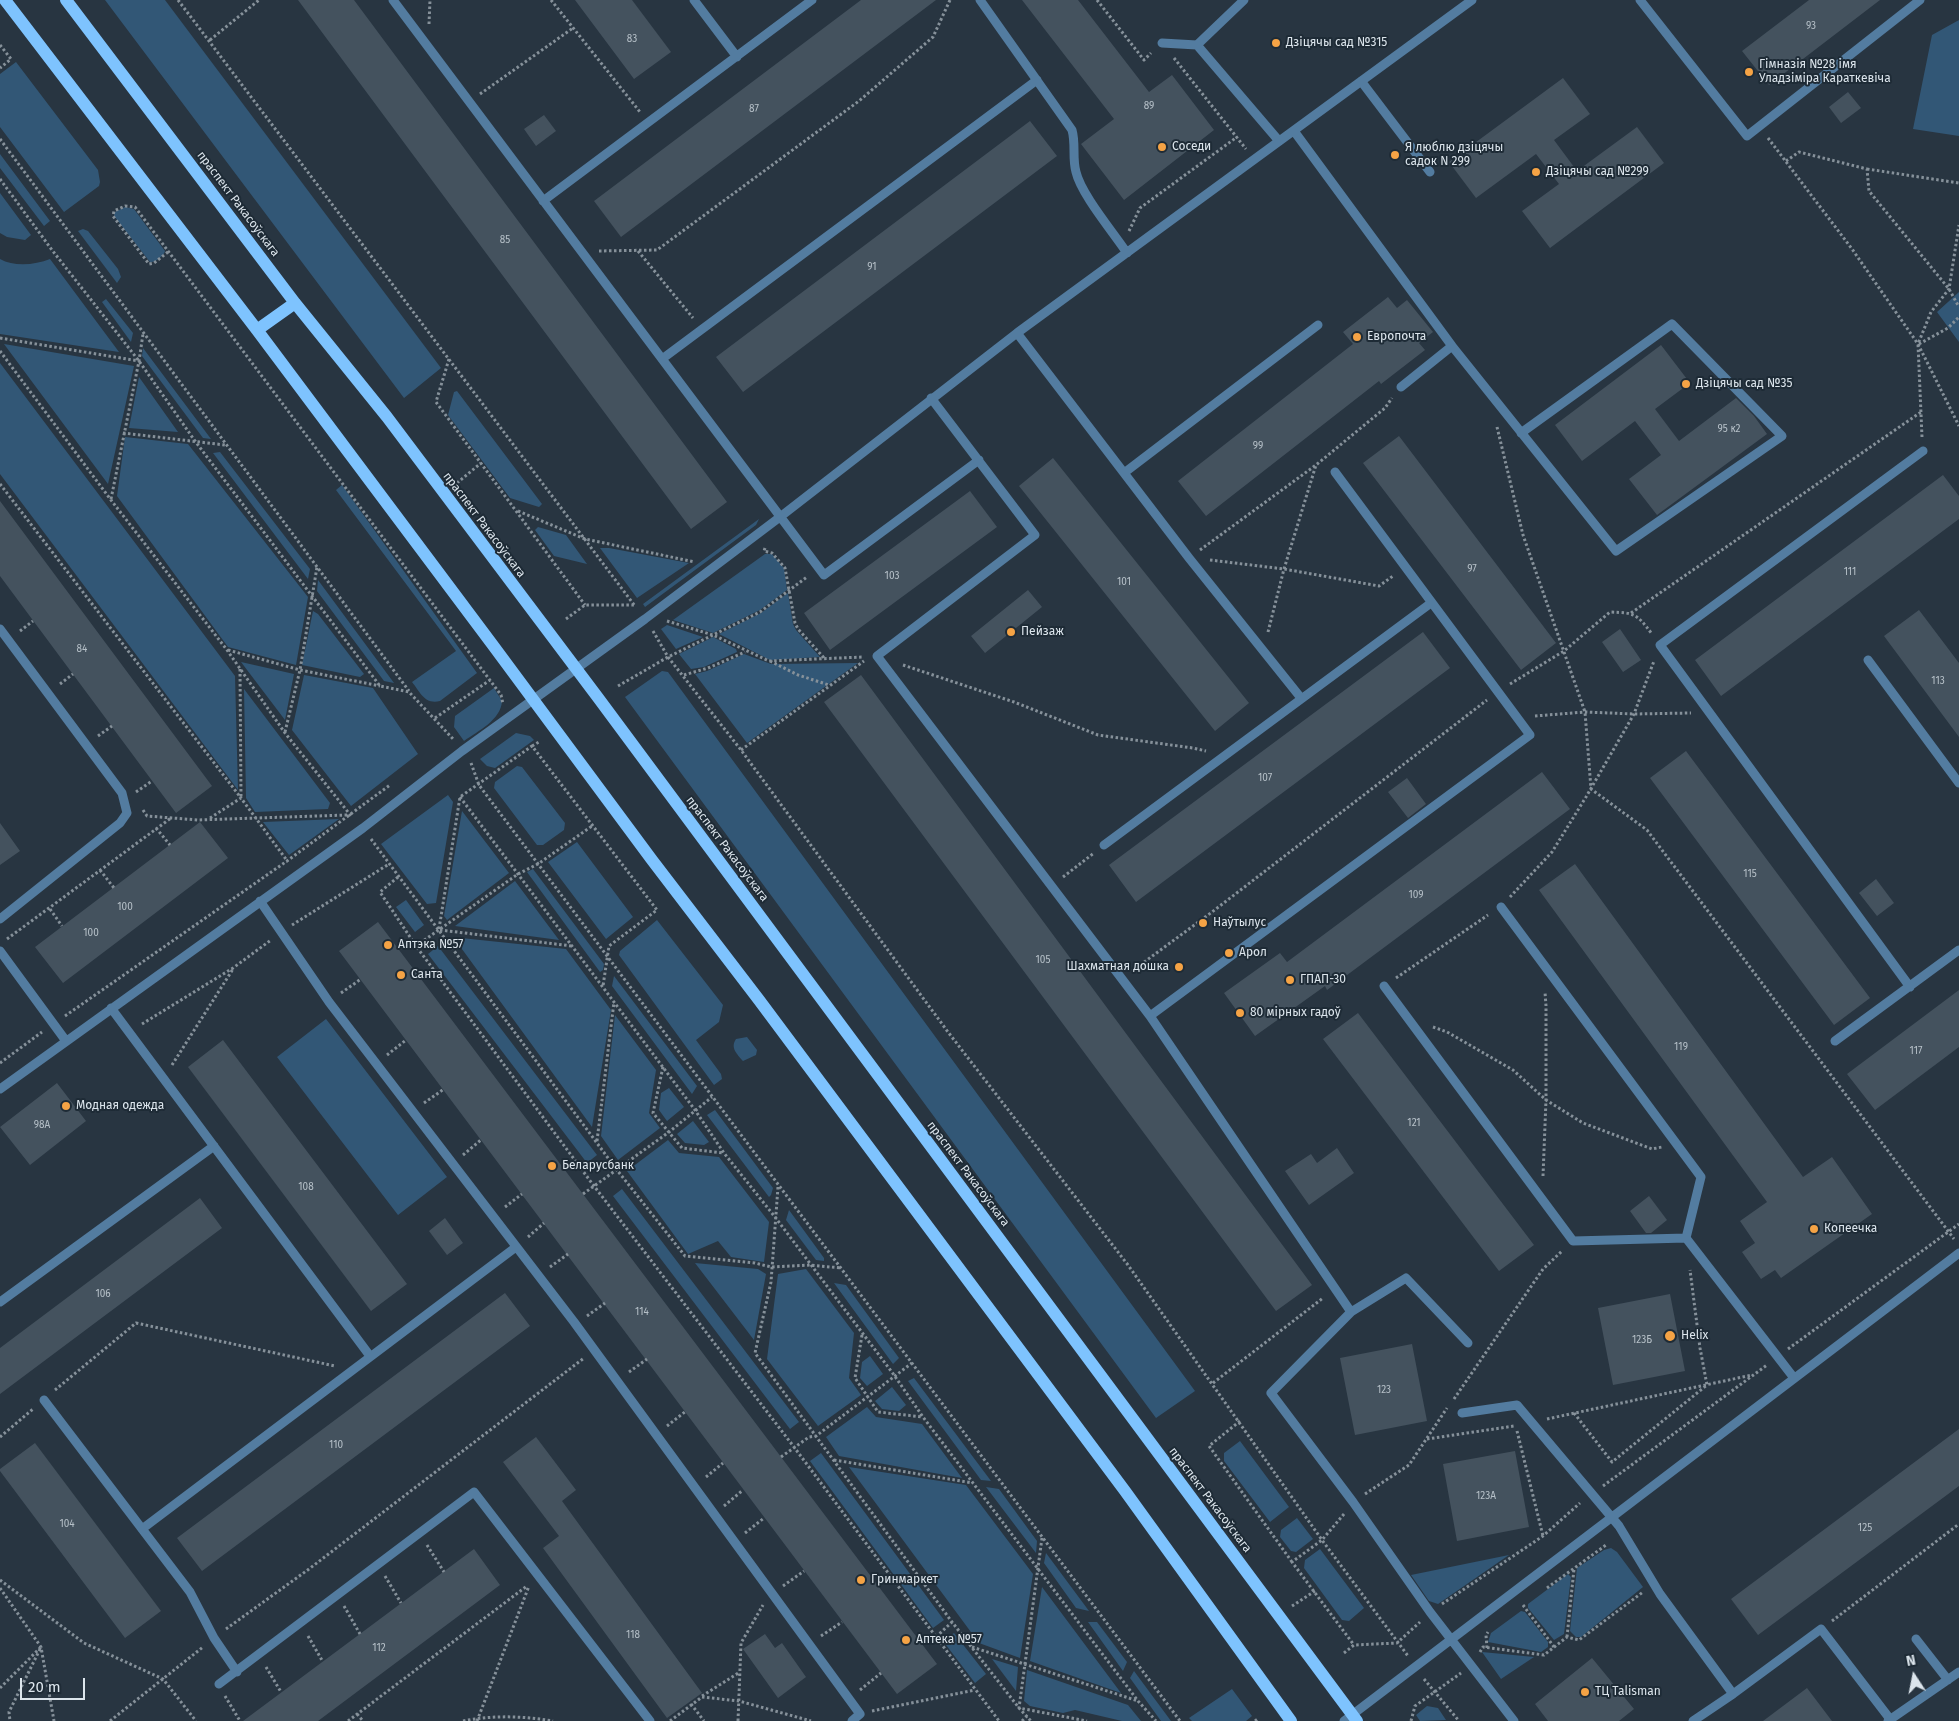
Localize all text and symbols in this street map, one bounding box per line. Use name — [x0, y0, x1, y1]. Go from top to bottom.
house number: 93 — [1806, 20, 1816, 32]
house number: 83 — [627, 33, 637, 45]
place label: Дзіцячы сад №315 — [1286, 36, 1387, 50]
marker: Дзіцячы сад №315 — [1270, 37, 1282, 49]
place label: Гімназія №28 імя Уладзіміра Караткевіча — [1759, 58, 1891, 86]
marker: Гімназія №28 імя Уладзіміра Караткевіча — [1743, 66, 1755, 78]
house number: 89 — [1144, 100, 1154, 112]
house number: 87 — [749, 103, 759, 115]
place label: Соседи — [1172, 140, 1211, 154]
marker: Соседи — [1156, 141, 1168, 153]
place label: Я люблю дзіцячы садок N 299 — [1405, 141, 1503, 169]
street label: праспект Ракасоўскага — [194, 149, 282, 259]
marker: Я люблю дзіцячы садок N 299 — [1389, 149, 1401, 161]
place label: Дзіцячы сад №299 — [1546, 165, 1649, 179]
marker: Дзіцячы сад №299 — [1530, 166, 1542, 178]
house number: 85 — [500, 234, 510, 246]
house number: 91 — [867, 261, 877, 273]
place label: Европочта — [1367, 330, 1426, 344]
marker: Европочта — [1351, 331, 1363, 343]
place label: Дзіцячы сад №35 — [1696, 377, 1792, 391]
marker: Дзіцячы сад №35 — [1680, 378, 1692, 390]
house number: 95 к2 — [1717, 423, 1741, 435]
house number: 99 — [1253, 440, 1263, 452]
street label: праспект Ракасоўскага — [440, 470, 528, 580]
house number: 97 — [1467, 563, 1477, 575]
house number: 111 — [1844, 566, 1856, 578]
house number: 103 — [885, 570, 899, 582]
house number: 101 — [1117, 576, 1131, 588]
place label: Пейзаж — [1021, 625, 1064, 639]
marker: Пейзаж — [1005, 626, 1017, 638]
house number: 84 — [77, 643, 87, 655]
house number: 113 — [1931, 675, 1945, 687]
house number: 107 — [1258, 772, 1272, 784]
street label: праспект Ракасоўскага — [683, 794, 771, 904]
house number: 115 — [1743, 868, 1757, 880]
house number: 109 — [1408, 889, 1424, 901]
house number: 100 — [117, 901, 133, 913]
place label: Наўтылус — [1213, 916, 1266, 930]
marker: Наўтылус — [1197, 917, 1209, 929]
house number: 100 — [83, 927, 99, 939]
place label: Аптэка №57 — [398, 938, 463, 952]
marker: Аптэка №57 — [382, 939, 394, 951]
place label: Арол — [1239, 946, 1267, 960]
marker: Арол — [1223, 947, 1235, 959]
house number: 105 — [1036, 954, 1050, 966]
place label: Шахматная дошка — [1067, 960, 1169, 974]
marker: Шахматная дошка — [1173, 961, 1185, 973]
place label: Санта — [411, 968, 443, 982]
marker: Санта — [395, 969, 407, 981]
place label: ГПАП-30 — [1300, 973, 1346, 987]
marker: ГПАП-30 — [1284, 974, 1296, 986]
place label: 80 мірных гадоў — [1250, 1006, 1341, 1020]
marker: 80 мірных гадоў — [1234, 1007, 1246, 1019]
house number: 119 — [1674, 1041, 1688, 1053]
house number: 117 — [1910, 1045, 1922, 1057]
place label: Модная одежда — [76, 1099, 164, 1113]
marker: Модная одежда — [60, 1100, 72, 1112]
house number: 121 — [1407, 1117, 1421, 1129]
house number: 98А — [34, 1119, 50, 1131]
street label: праспект Ракасоўскага — [924, 1119, 1012, 1229]
place label: Беларусбанк — [562, 1159, 634, 1173]
marker: Беларусбанк — [546, 1160, 558, 1172]
house number: 108 — [298, 1181, 314, 1193]
place label: Копеечка — [1824, 1222, 1877, 1236]
marker: Копеечка — [1808, 1223, 1820, 1235]
house number: 106 — [95, 1288, 111, 1300]
house number: 114 — [635, 1306, 649, 1318]
marker: Helix — [1663, 1329, 1677, 1343]
place label: Helix — [1681, 1329, 1708, 1343]
house number: 123Б — [1632, 1334, 1652, 1346]
house number: 123 — [1377, 1384, 1391, 1396]
house number: 110 — [329, 1439, 343, 1451]
street label: праспект Ракасоўскага — [1166, 1445, 1254, 1555]
house number: 123А — [1476, 1490, 1496, 1502]
house number: 104 — [59, 1518, 75, 1530]
house number: 125 — [1858, 1522, 1872, 1534]
place label: Гринмаркет — [871, 1573, 938, 1587]
marker: Гринмаркет — [855, 1574, 867, 1586]
house number: 118 — [626, 1629, 640, 1641]
place label: Аптека №57 — [916, 1633, 982, 1647]
marker: Аптека №57 — [900, 1634, 912, 1646]
house number: 112 — [372, 1642, 386, 1654]
north arrow — [1889, 1651, 1939, 1701]
text: N — [1905, 1652, 1917, 1670]
scale bar — [22, 1668, 88, 1700]
text: 20 m — [28, 1678, 61, 1696]
place label: ТЦ Talisman — [1595, 1685, 1661, 1699]
marker: ТЦ Talisman — [1579, 1686, 1591, 1698]

